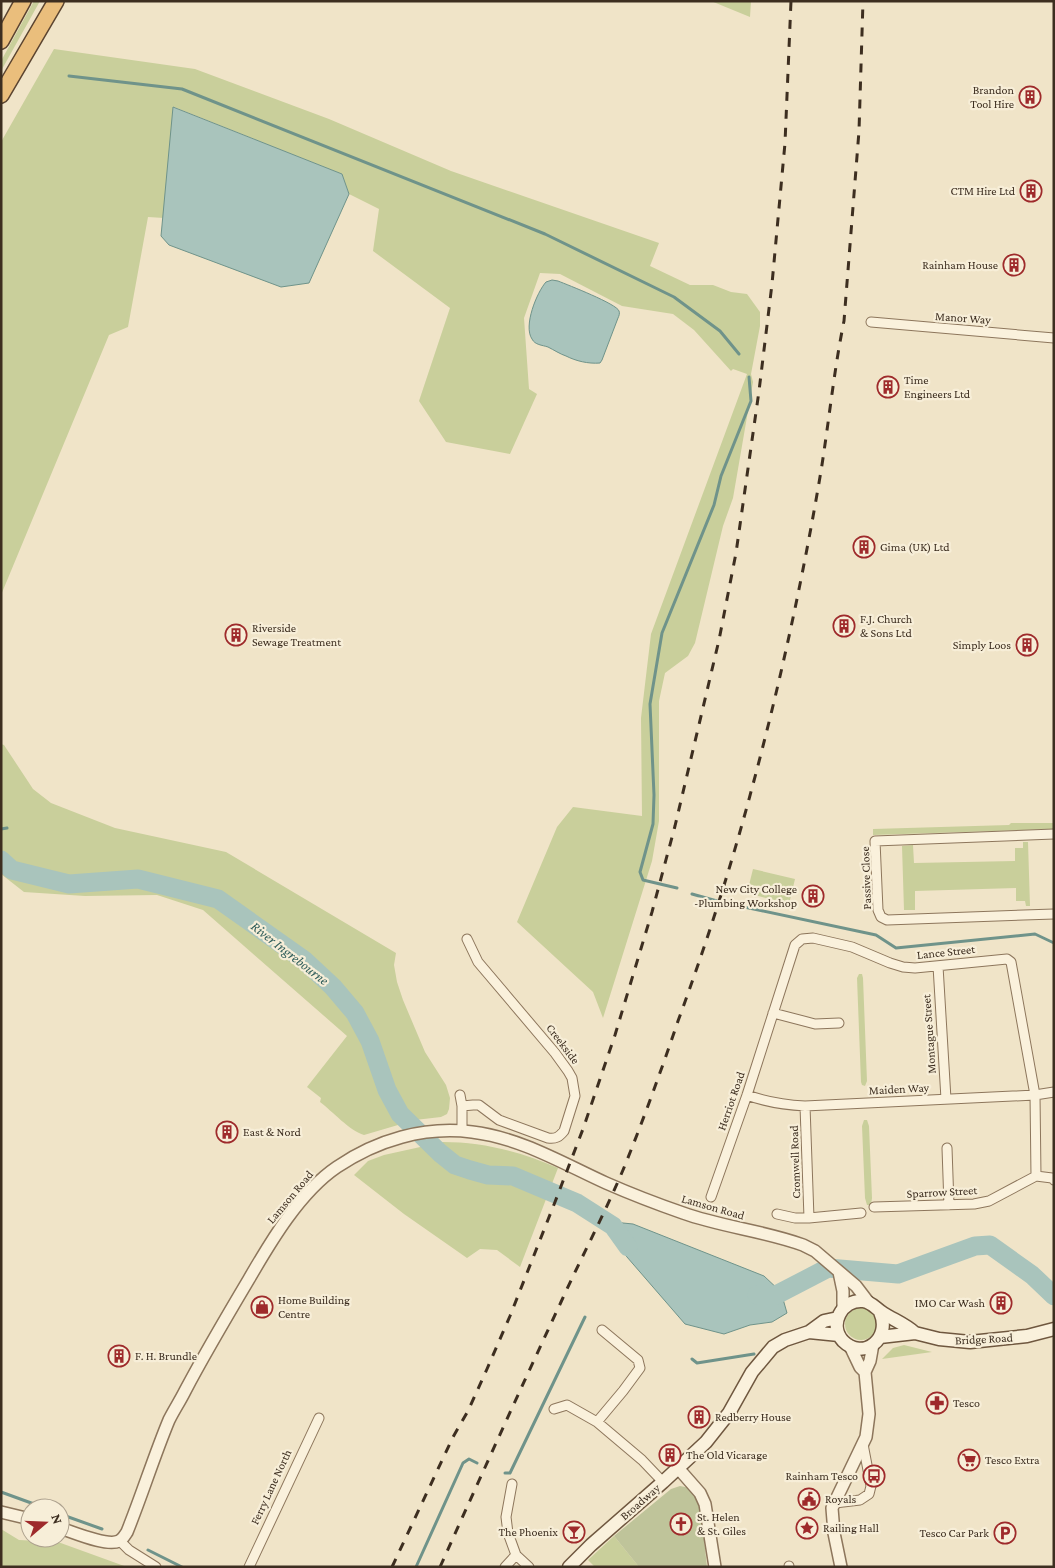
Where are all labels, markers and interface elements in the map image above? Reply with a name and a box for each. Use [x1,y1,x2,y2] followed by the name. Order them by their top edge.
[970,83,1015,111] place label: Brandon Tool Hire
[1018,85,1042,109] building icon: Brandon Tool Hire
[1019,179,1043,203] building icon: CTM Hire Ltd
[951,184,1016,198] place label: CTM Hire Ltd
[1002,253,1026,277] building icon: Rainham House
[922,258,998,272] place label: Rainham House
[935,309,992,327] street label: Manor Way
[904,373,971,401] place label: Time Engineers Ltd
[876,375,900,399] building icon: Time Engineers Ltd
[852,535,876,559] building icon: Gima (UK) Ltd
[880,540,950,554] place label: Gima (UK) Ltd
[860,612,913,640] place label: F.J. Church & Sons Ltd
[832,614,856,638] building icon: F.J. Church & Sons Ltd
[252,621,342,649] place label: Riverside Sewage Treatment
[224,623,248,647] building icon: Riverside Sewage Treatment
[1015,633,1039,657] building icon: Simply Loos
[953,638,1011,652] place label: Simply Loos
[858,846,874,910] street label: Passive Close
[694,882,797,910] place label: New City College -Plumbing Workshop
[801,884,825,908] building icon: New City College -Plumbing Workshop
[248,918,333,989] water label: River Ingrebourne
[916,942,977,962] street label: Lance Street
[919,993,939,1074] street label: Montague Street
[543,1021,583,1067] street label: Creekside
[714,1069,748,1132] street label: Herriot Road
[868,1080,930,1098] street label: Maiden Way
[215,1120,239,1144] building icon: East & Nord
[787,1124,803,1199] street label: Cromwell Road
[243,1125,301,1139] place label: East & Nord
[264,1167,317,1226] street label: Lamson Road
[906,1183,979,1201] street label: Sparrow Street
[680,1191,747,1223] street label: Lamson Road
[989,1291,1013,1315] building icon: IMO Car Wash
[278,1293,350,1321] place label: Home Building Centre
[250,1295,274,1319] shop icon: Home Building Centre
[915,1296,986,1310] place label: IMO Car Wash
[955,1330,1014,1348] street label: Bridge Road
[107,1344,131,1368] building icon: F. H. Brundle
[135,1349,197,1363] place label: F. H. Brundle
[925,1391,949,1415] pharmacy icon: Tesco
[953,1396,980,1410] place label: Tesco
[687,1405,711,1429] building icon: Redberry House
[715,1410,791,1424] place label: Redberry House
[658,1443,682,1467] building icon: The Old Vicarage
[247,1447,295,1527] street label: Ferry Lane North
[686,1448,767,1462] place label: The Old Vicarage
[957,1448,981,1472] supermarket icon: Tesco Extra
[985,1453,1040,1467] place label: Tesco Extra
[862,1464,886,1488] bus stop icon: Rainham Tesco
[785,1469,858,1483] place label: Rainham Tesco
[617,1481,663,1523] street label: Broadway
[797,1487,821,1511] public building icon: Royals
[825,1492,857,1506] place label: Royals
[20,1498,70,1548] north arrow
[697,1510,746,1538] place label: St. Helen & St. Giles
[48,1512,67,1526] text: N
[669,1512,693,1536] church icon: St. Helen & St. Giles
[795,1516,819,1540] place icon: Railing Hall
[562,1520,586,1544] bar icon: The Phoenix
[823,1521,879,1535] place label: Railing Hall
[993,1521,1017,1545] parking icon: Tesco Car Park
[499,1525,558,1539] place label: The Phoenix
[919,1526,989,1540] place label: Tesco Car Park

